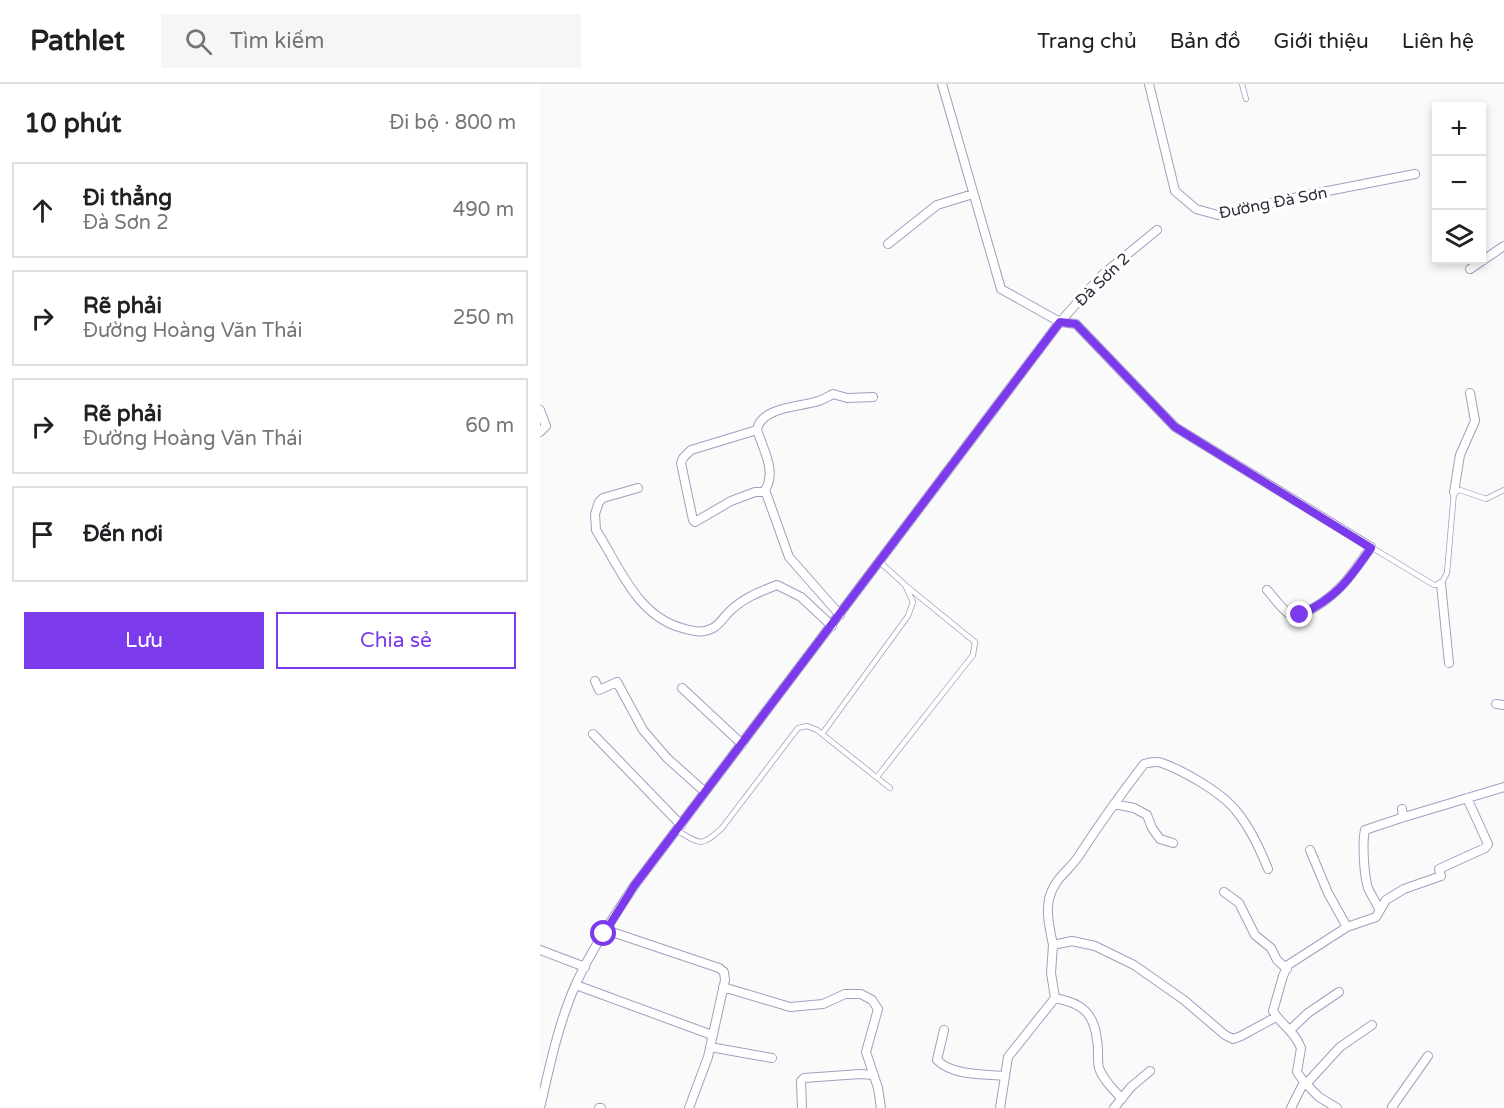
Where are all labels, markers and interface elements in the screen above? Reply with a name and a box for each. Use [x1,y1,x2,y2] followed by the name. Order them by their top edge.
[161,14,581,68] search box
[30,24,125,58] text: Pathlet
[182,25,215,58] icon: search
[230,28,324,54] text: Tìm kiếm
[1037,29,1137,54] text: Trang chủ
[1170,29,1241,54] text: Bản đồ
[1274,29,1369,54] text: Giới thiệu
[1402,29,1474,54] text: Liên hệ
[1432,102,1486,264] map controls
[1432,102,1486,156] button: +
[24,108,121,139] text: 10 phút
[389,111,516,135] text: Đi bộ · 800 m
[1432,156,1486,210] button: −
[1217,183,1329,223] street label: Đường Đà Sơn
[83,185,172,211] text: Đi thẳng
[26,194,59,227] icon: ahead
[453,198,514,222] text: 490 m
[1432,210,1486,264] button: layers
[83,211,169,235] text: Đà Sơn 2
[1071,249,1134,311] street label: Đà Sơn 2
[83,293,162,319] text: Rẽ phải
[26,302,59,335] icon: right
[453,306,514,330] text: 250 m
[83,319,303,343] text: Đường Hoàng Văn Thái
[83,401,162,427] text: Rẽ phải
[26,410,59,443] icon: right
[465,414,514,438] text: 60 m
[83,427,303,451] text: Đường Hoàng Văn Thái
[26,518,59,551] icon: arrive
[83,521,163,547] text: Đến nơi
[1286,601,1312,627] route end
[24,612,264,669] button: Lưu
[276,612,516,669] button: Chia sẻ
[590,920,616,946] route start

